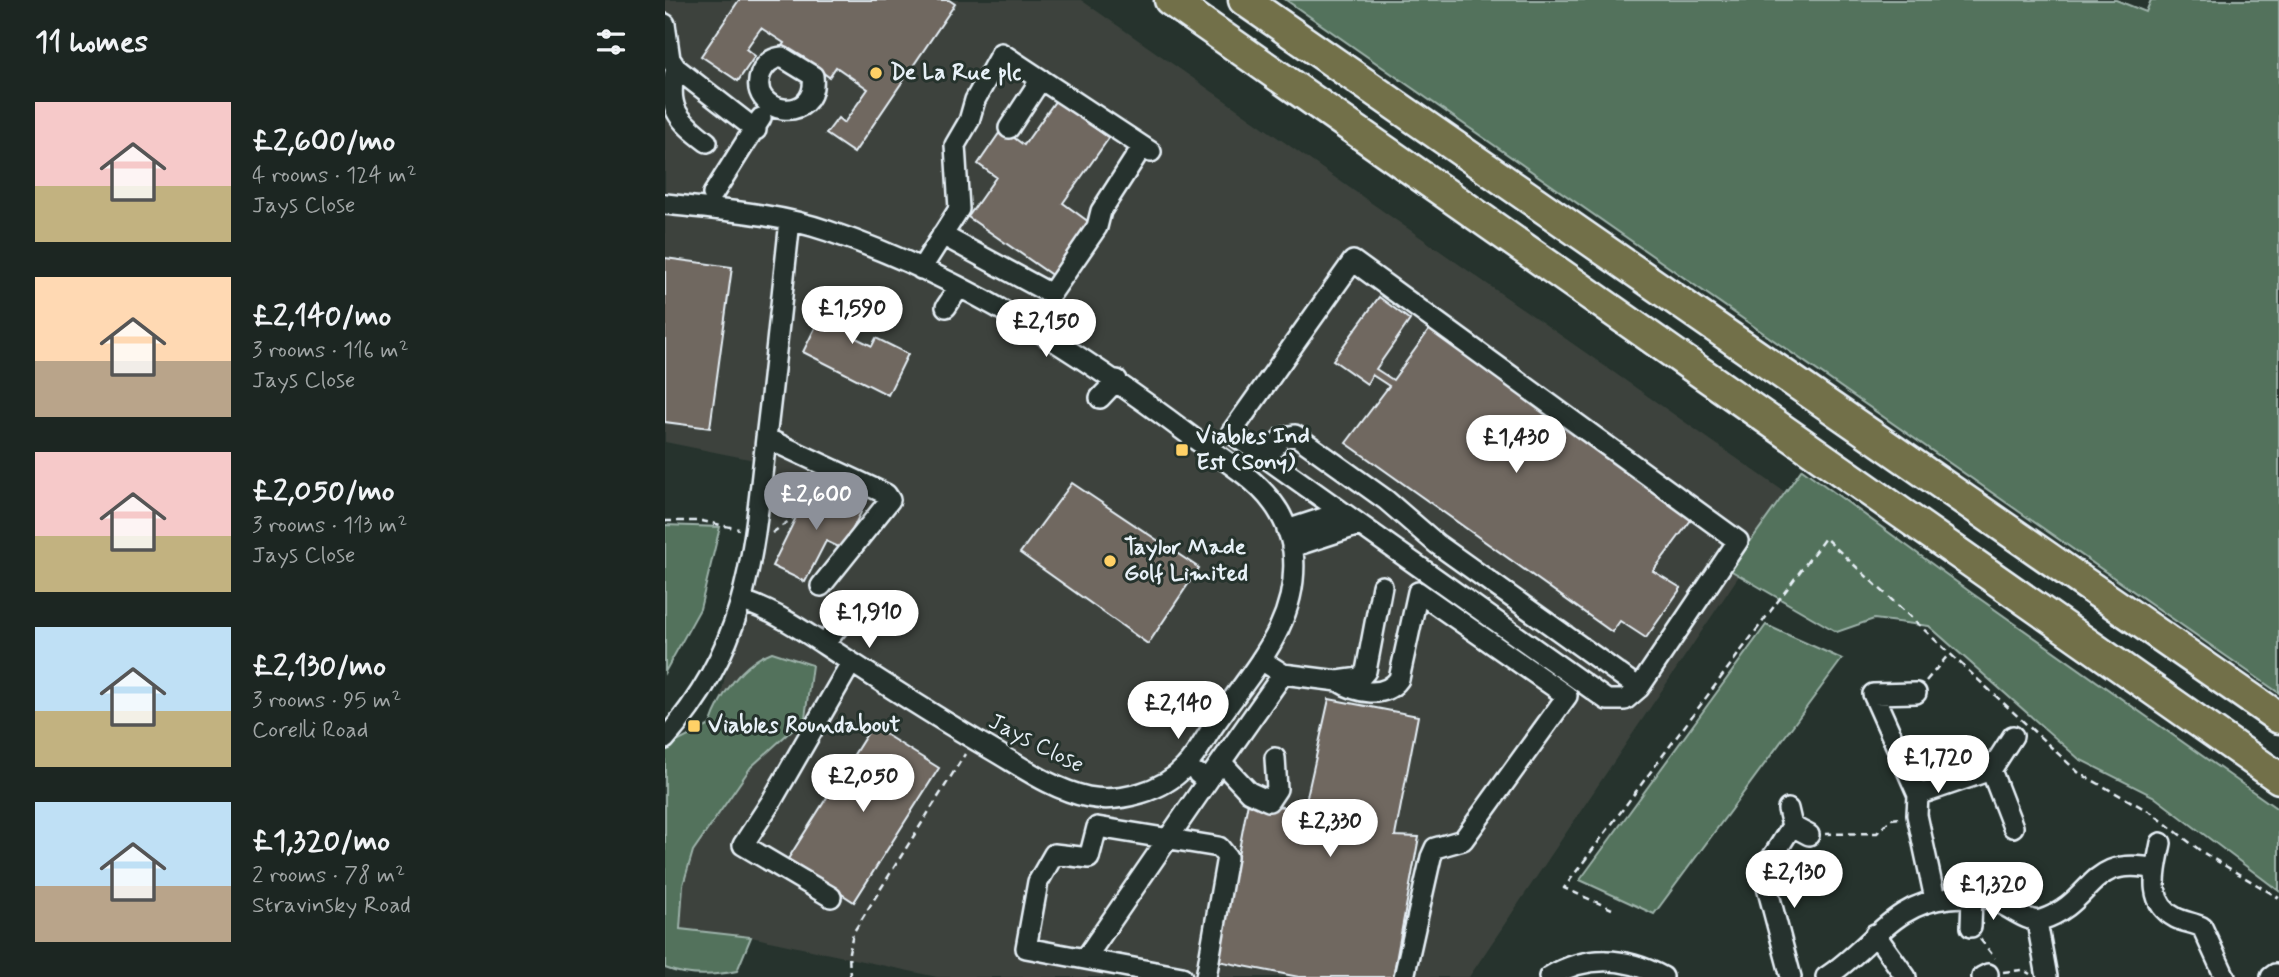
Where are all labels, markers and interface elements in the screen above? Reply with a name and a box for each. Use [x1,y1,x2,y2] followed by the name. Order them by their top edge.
[35,23,148,62] text: 11 homes
[592,23,630,61] icon: filters
[890,58,1021,88] place label: De La Rue plc
[868,65,884,81] marker: De La Rue plc
[252,122,395,161] text: £2,600/mo
[91,130,175,214] icon: home
[252,161,417,191] text: 4 rooms · 124 m²
[252,191,355,221] text: Jays Close
[795,286,909,346] pin: £1,590
[818,294,886,324] text: £1,590
[252,297,391,336] text: £2,140/mo
[989,300,1103,359] pin: £2,150
[91,305,175,389] icon: home
[1012,307,1080,337] text: £2,150
[252,336,409,366] text: 3 rooms · 116 m²
[252,366,355,396] text: Jays Close
[1459,416,1573,475] pin: £1,430
[1196,422,1310,478] place label: Viables Ind Est (Sony)
[1482,423,1550,453] text: £1,430
[1174,442,1190,458] marker: Viables Ind Est (Sony)
[252,472,395,511] text: £2,050/mo
[759,472,873,532] pin: £2,600
[91,480,175,564] icon: home
[780,480,852,510] text: £2,600
[252,511,407,541] text: 3 rooms · 113 m²
[1124,533,1248,589] place label: Taylor Made Golf Limited
[252,541,355,571] text: Jays Close
[1102,553,1118,569] marker: Taylor Made Golf Limited
[812,590,926,650] pin: £1,910
[836,598,902,628] text: £1,910
[252,647,386,686] text: £2,130/mo
[91,655,175,739] icon: home
[1121,682,1235,741] pin: £2,140
[252,686,401,716] text: 3 rooms · 95 m²
[1144,689,1212,719] text: £2,140
[983,707,1089,781] street label: Jays Close
[708,711,901,741] place label: Viables Roundabout
[252,716,368,746] text: Corelli Road
[686,718,702,734] marker: Viables Roundabout
[1881,736,1995,795] pin: £1,720
[1903,743,1973,773] text: £1,720
[806,754,920,814] pin: £2,050
[827,762,899,792] text: £2,050
[1273,800,1387,859] pin: £2,330
[1298,807,1362,837] text: £2,330
[252,822,390,861] text: £1,320/mo
[91,830,175,914] icon: home
[1737,850,1851,910] pin: £2,130
[1762,858,1826,888] text: £2,130
[252,861,405,891] text: 2 rooms · 78 m²
[1936,862,2050,922] pin: £1,320
[1959,870,2027,900] text: £1,320
[252,891,411,921] text: Stravinsky Road

